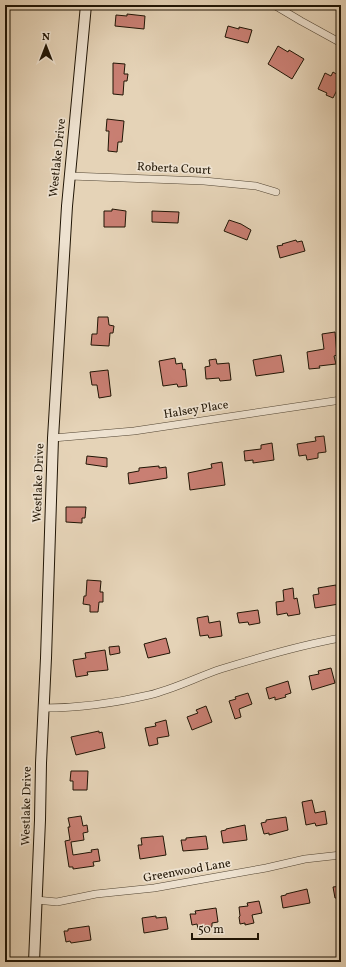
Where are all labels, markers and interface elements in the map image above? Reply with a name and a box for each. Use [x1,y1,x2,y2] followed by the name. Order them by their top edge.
[26,26,66,66] north arrow
[42,30,50,45] text: N
[46,117,70,198] street label: Westlake Drive
[136,159,212,179] street label: Roberta Court
[162,397,230,423] street label: Halsey Place
[30,443,48,523] street label: Westlake Drive
[18,766,36,846] street label: Westlake Drive
[142,855,232,887] street label: Greenwood Lane
[192,915,258,941] scale bar
[198,922,224,938] text: 50 m

